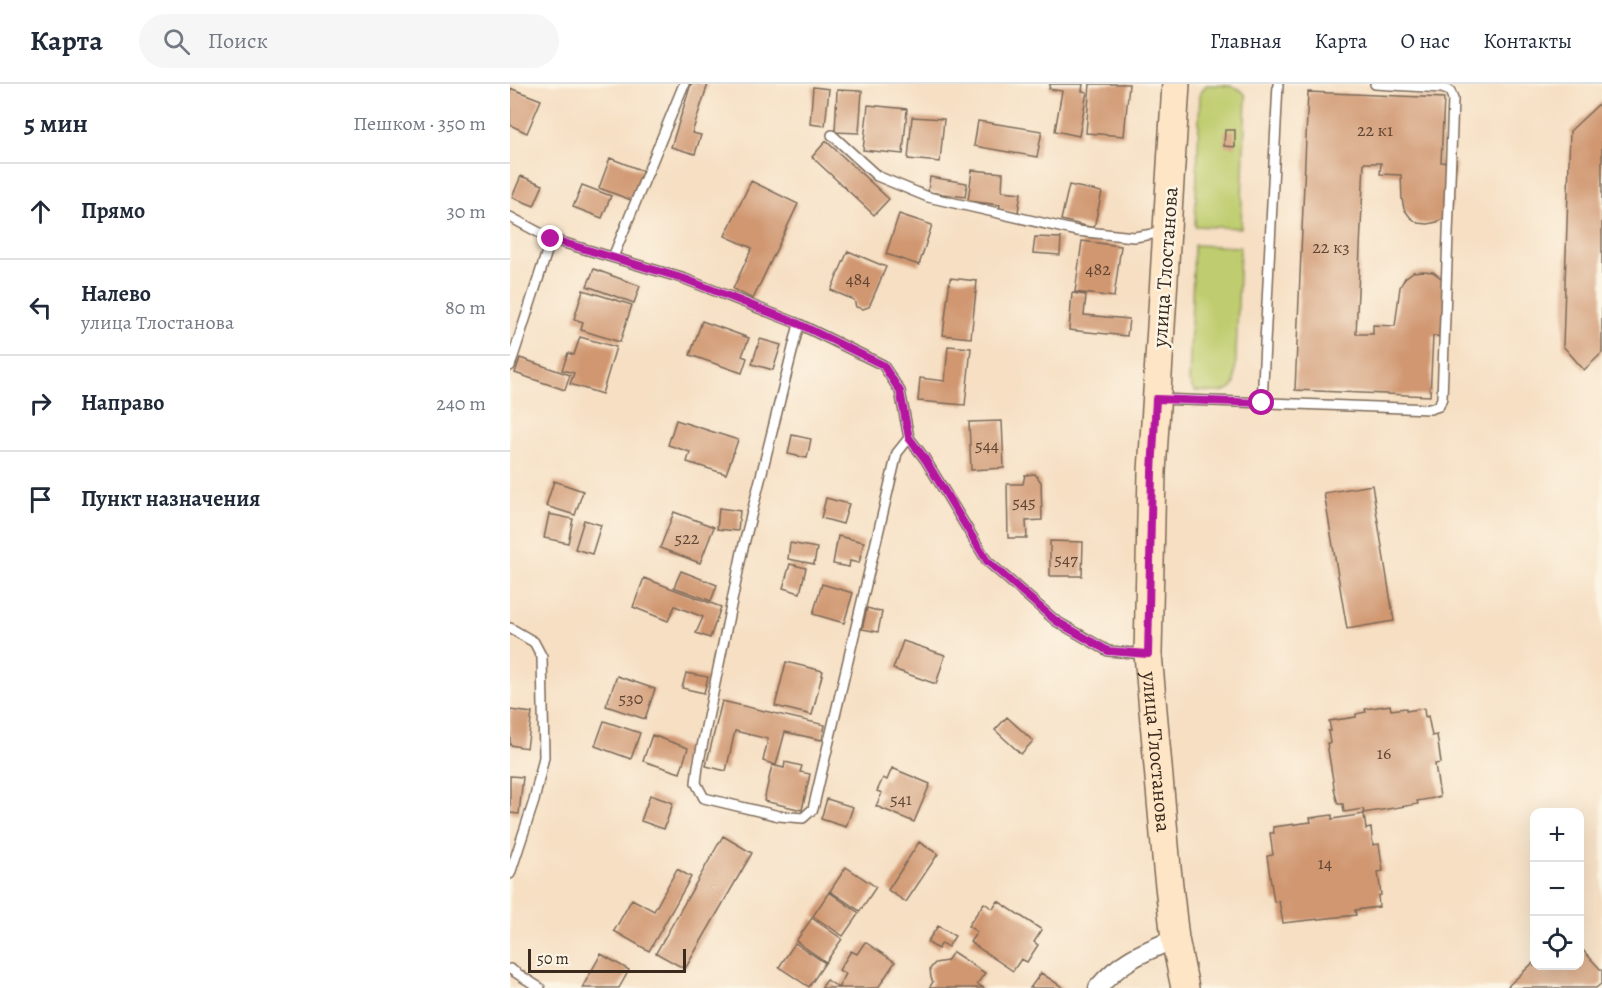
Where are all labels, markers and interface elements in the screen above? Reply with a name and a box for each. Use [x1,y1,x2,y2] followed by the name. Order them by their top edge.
[139,14,559,68] search box
[30,22,103,60] text: Карта
[160,25,193,58] icon: search
[208,26,268,56] text: Поиск
[1210,27,1282,55] text: Главная
[1315,27,1367,55] text: Карта
[1400,27,1450,55] text: О нас
[1483,27,1572,55] text: Контакты
[24,106,88,141] text: 5 мин
[353,110,486,137] text: Пешком · 350 m
[1357,118,1393,142] house number: 22 к1
[1145,185,1185,349] street label: улица Тлостанова
[24,195,57,228] icon: ahead
[81,196,145,226] text: Прямо
[446,198,486,225] text: 30 m
[537,225,563,251] route end
[1312,235,1350,259] house number: 22 к3
[1085,257,1111,281] house number: 482
[845,267,871,291] house number: 484
[81,279,151,309] text: Налево
[24,291,57,324] icon: left
[445,294,486,321] text: 80 m
[81,309,234,336] text: улица Тлостанова
[24,387,57,420] icon: right
[81,388,164,418] text: Направо
[1248,389,1274,415] route start
[436,390,486,417] text: 240 m
[975,433,999,457] house number: 544
[24,483,57,516] icon: arrive
[81,484,260,514] text: Пункт назначения
[1012,490,1036,514] house number: 545
[675,526,700,550] house number: 522
[1054,547,1078,571] house number: 547
[1136,669,1178,834] street label: улица Тлостанова
[619,686,643,710] house number: 530
[1377,741,1391,765] house number: 16
[890,787,912,811] house number: 541
[1530,808,1584,970] map controls
[1530,808,1584,862] button: +
[1318,851,1332,875] house number: 14
[1530,862,1584,916] button: −
[1530,916,1584,970] button: locate
[528,946,686,974] scale bar
[537,948,569,970] text: 50 m

